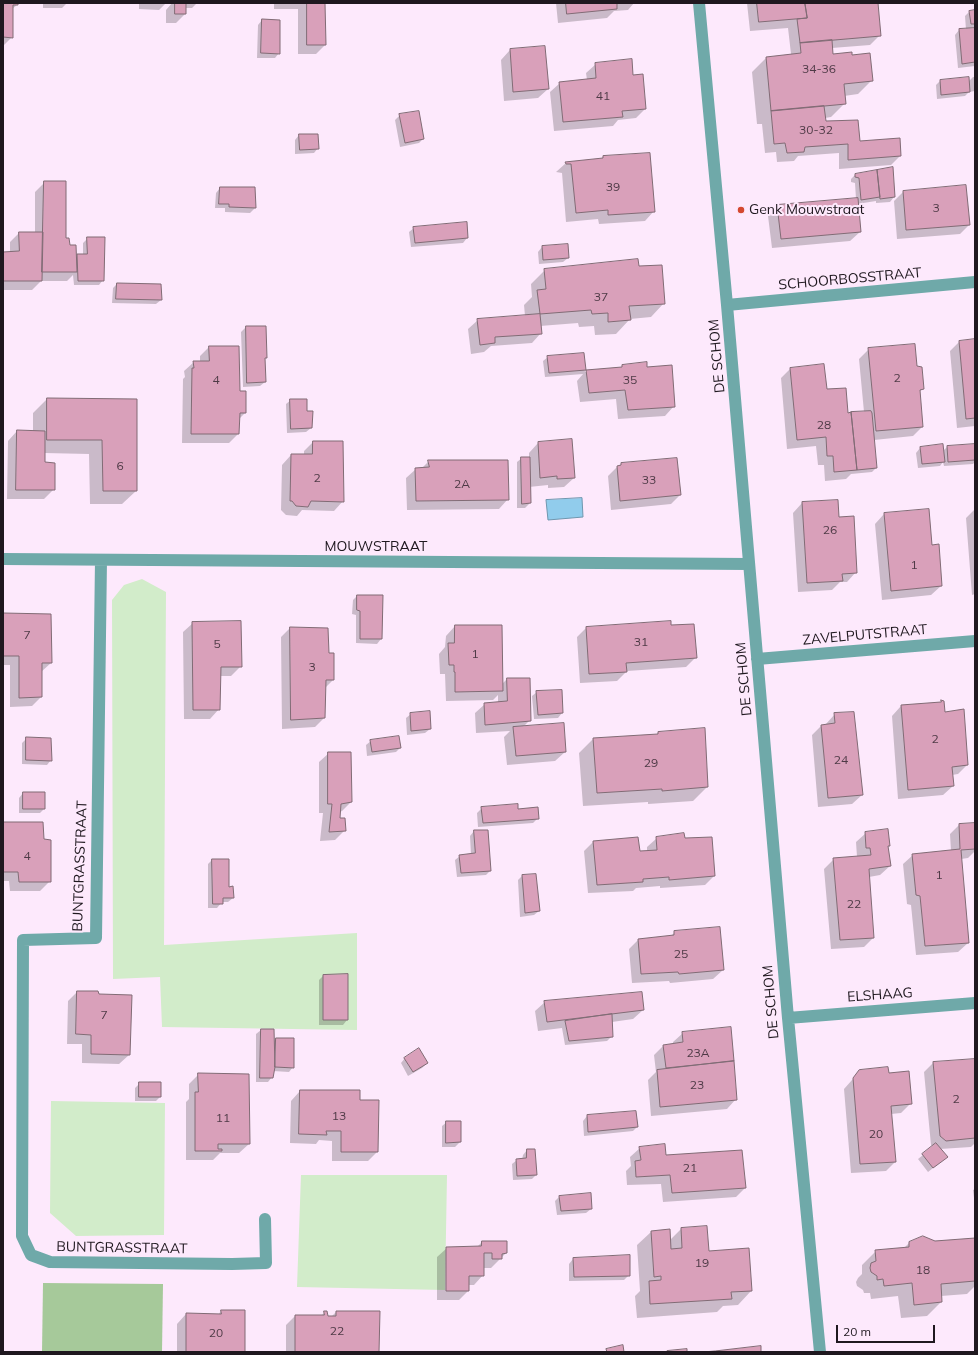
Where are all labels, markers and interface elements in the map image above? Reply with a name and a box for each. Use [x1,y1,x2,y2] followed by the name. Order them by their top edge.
[802,62,836,76] house number: 34-36
[596,89,610,103] house number: 41
[799,123,833,137] house number: 30-32
[606,180,620,194] house number: 39
[932,201,940,215] house number: 3
[749,202,865,218] place label: Genk Mouwstraat
[736,205,746,215] marker: Genk Mouwstraat
[778,264,922,294] street label: SCHOORBOSSTRAAT
[594,290,608,304] house number: 37
[705,318,729,394] street label: DE SCHOM
[893,371,901,385] house number: 2
[212,373,220,387] house number: 4
[623,373,637,387] house number: 35
[817,418,831,432] house number: 28
[116,459,124,473] house number: 6
[313,471,321,485] house number: 2
[642,473,656,487] house number: 33
[454,477,470,491] house number: 2A
[823,523,837,537] house number: 26
[325,539,427,555] street label: MOUWSTRAAT
[910,558,918,572] house number: 1
[802,621,928,649] street label: ZAVELPUTSTRAAT
[23,628,31,642] house number: 7
[634,635,648,649] house number: 31
[213,637,221,651] house number: 5
[732,641,756,717] street label: DE SCHOM
[471,647,479,661] house number: 1
[308,660,316,674] house number: 3
[931,732,939,746] house number: 2
[834,753,848,767] house number: 24
[644,756,658,770] house number: 29
[69,800,91,932] street label: BUNTGRASSTRAAT
[23,849,31,863] house number: 4
[935,868,943,882] house number: 1
[847,897,861,911] house number: 22
[674,947,688,961] house number: 25
[759,964,783,1040] street label: DE SCHOM
[847,984,913,1006] street label: ELSHAAG
[100,1008,108,1022] house number: 7
[686,1046,710,1060] house number: 23A
[690,1078,704,1092] house number: 23
[952,1092,960,1106] house number: 2
[332,1109,346,1123] house number: 13
[216,1111,230,1125] house number: 11
[869,1127,883,1141] house number: 20
[683,1161,697,1175] house number: 21
[56,1238,188,1258] street label: BUNTGRASSTRAAT
[695,1256,709,1270] house number: 19
[916,1263,930,1277] house number: 18
[838,1317,937,1343] scale bar
[330,1324,344,1338] house number: 22
[843,1324,871,1339] text: 20 m
[209,1326,223,1340] house number: 20

